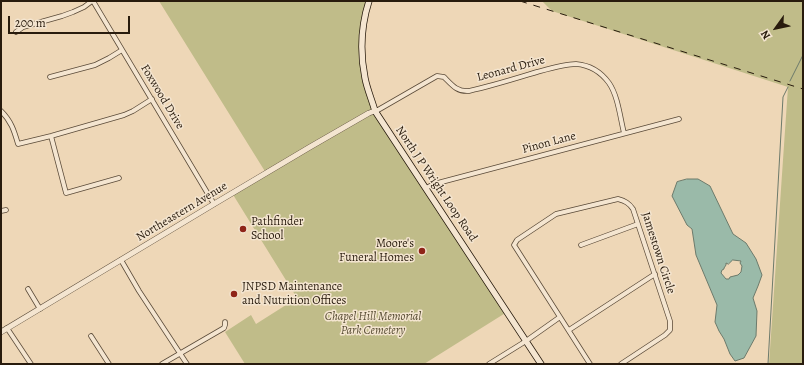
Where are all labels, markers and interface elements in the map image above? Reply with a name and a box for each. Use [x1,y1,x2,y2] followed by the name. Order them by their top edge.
[10,8,132,34] scale bar
[756,8,796,48] north arrow
[15,15,46,31] text: 200 m
[757,27,774,42] text: N
[475,53,547,85] street label: Leonard Drive
[137,62,187,132] street label: Foxwood Drive
[392,124,480,244] street label: North J P Wright Loop Road
[521,129,577,157] street label: Pinon Lane
[134,179,230,245] street label: Northeastern Avenue
[638,210,678,296] street label: Jamestown Circle
[251,215,303,243] place label: Pathfinder School
[238,224,248,234] marker: Pathfinder School
[339,237,414,265] place label: Moore's Funeral Homes
[417,246,427,256] marker: Moore's Funeral Homes
[242,280,346,308] place label: JNPSD Maintenance and Nutrition Offices
[229,289,239,299] marker: JNPSD Maintenance and Nutrition Offices
[325,310,421,338] park label: Chapel Hill Memorial Park Cemetery

